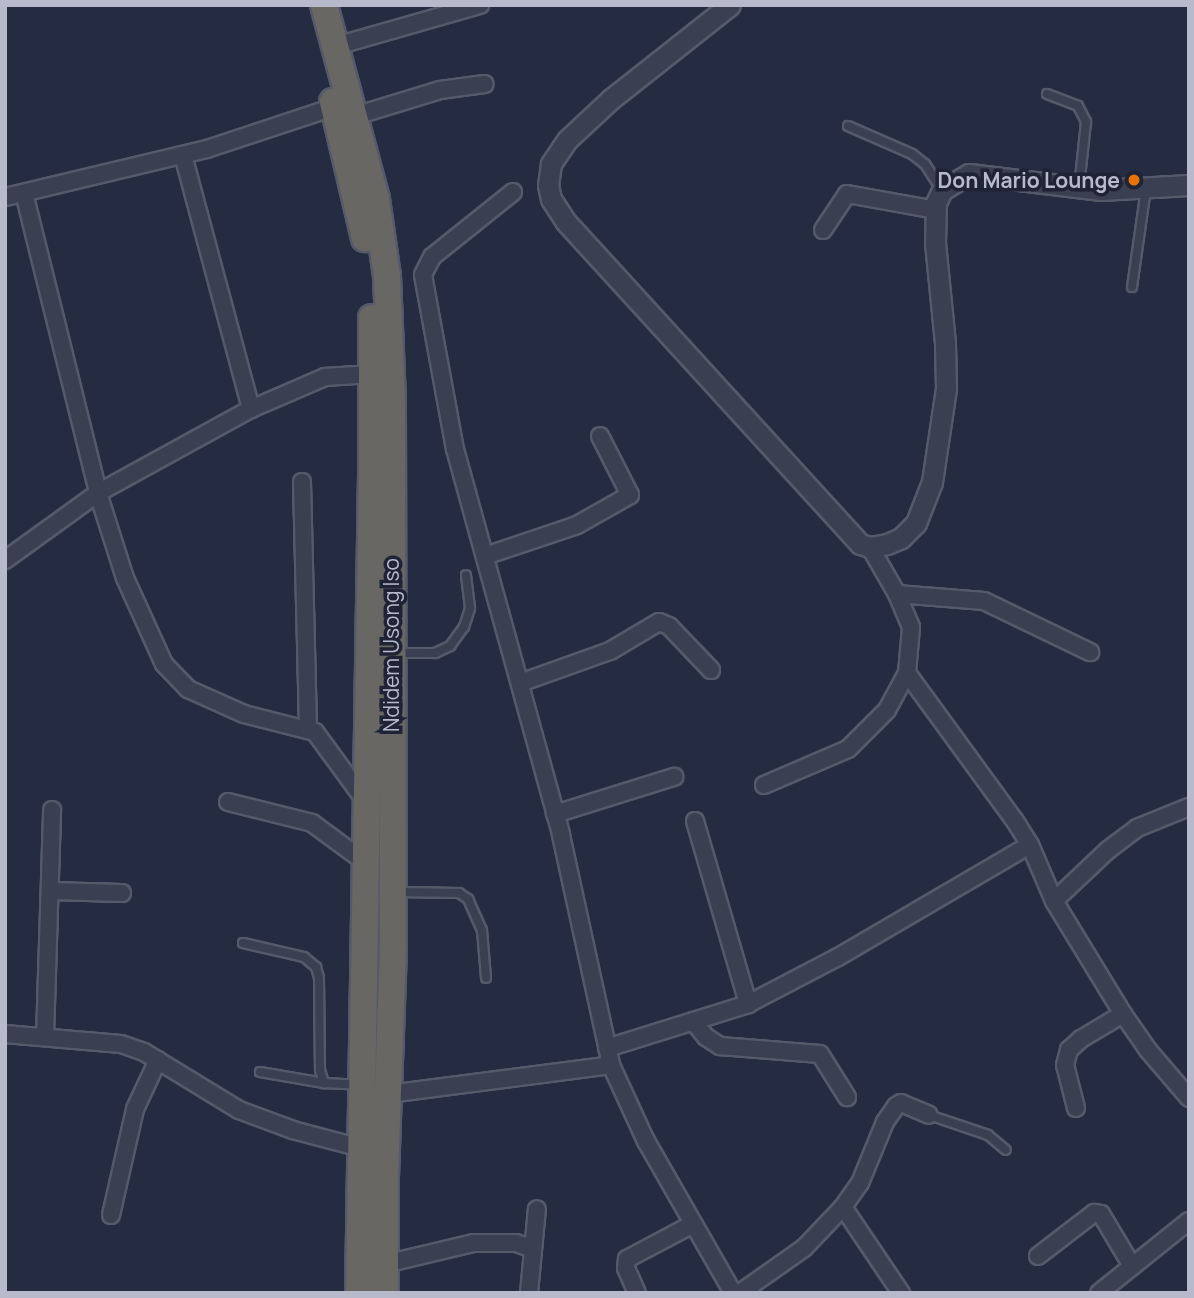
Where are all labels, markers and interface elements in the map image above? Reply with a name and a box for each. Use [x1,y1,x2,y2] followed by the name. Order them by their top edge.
[937,167,1120,193] place label: Don Mario Lounge
[1126,172,1142,188] marker: Don Mario Lounge
[378,558,404,732] street label: Ndidem Usong Iso

